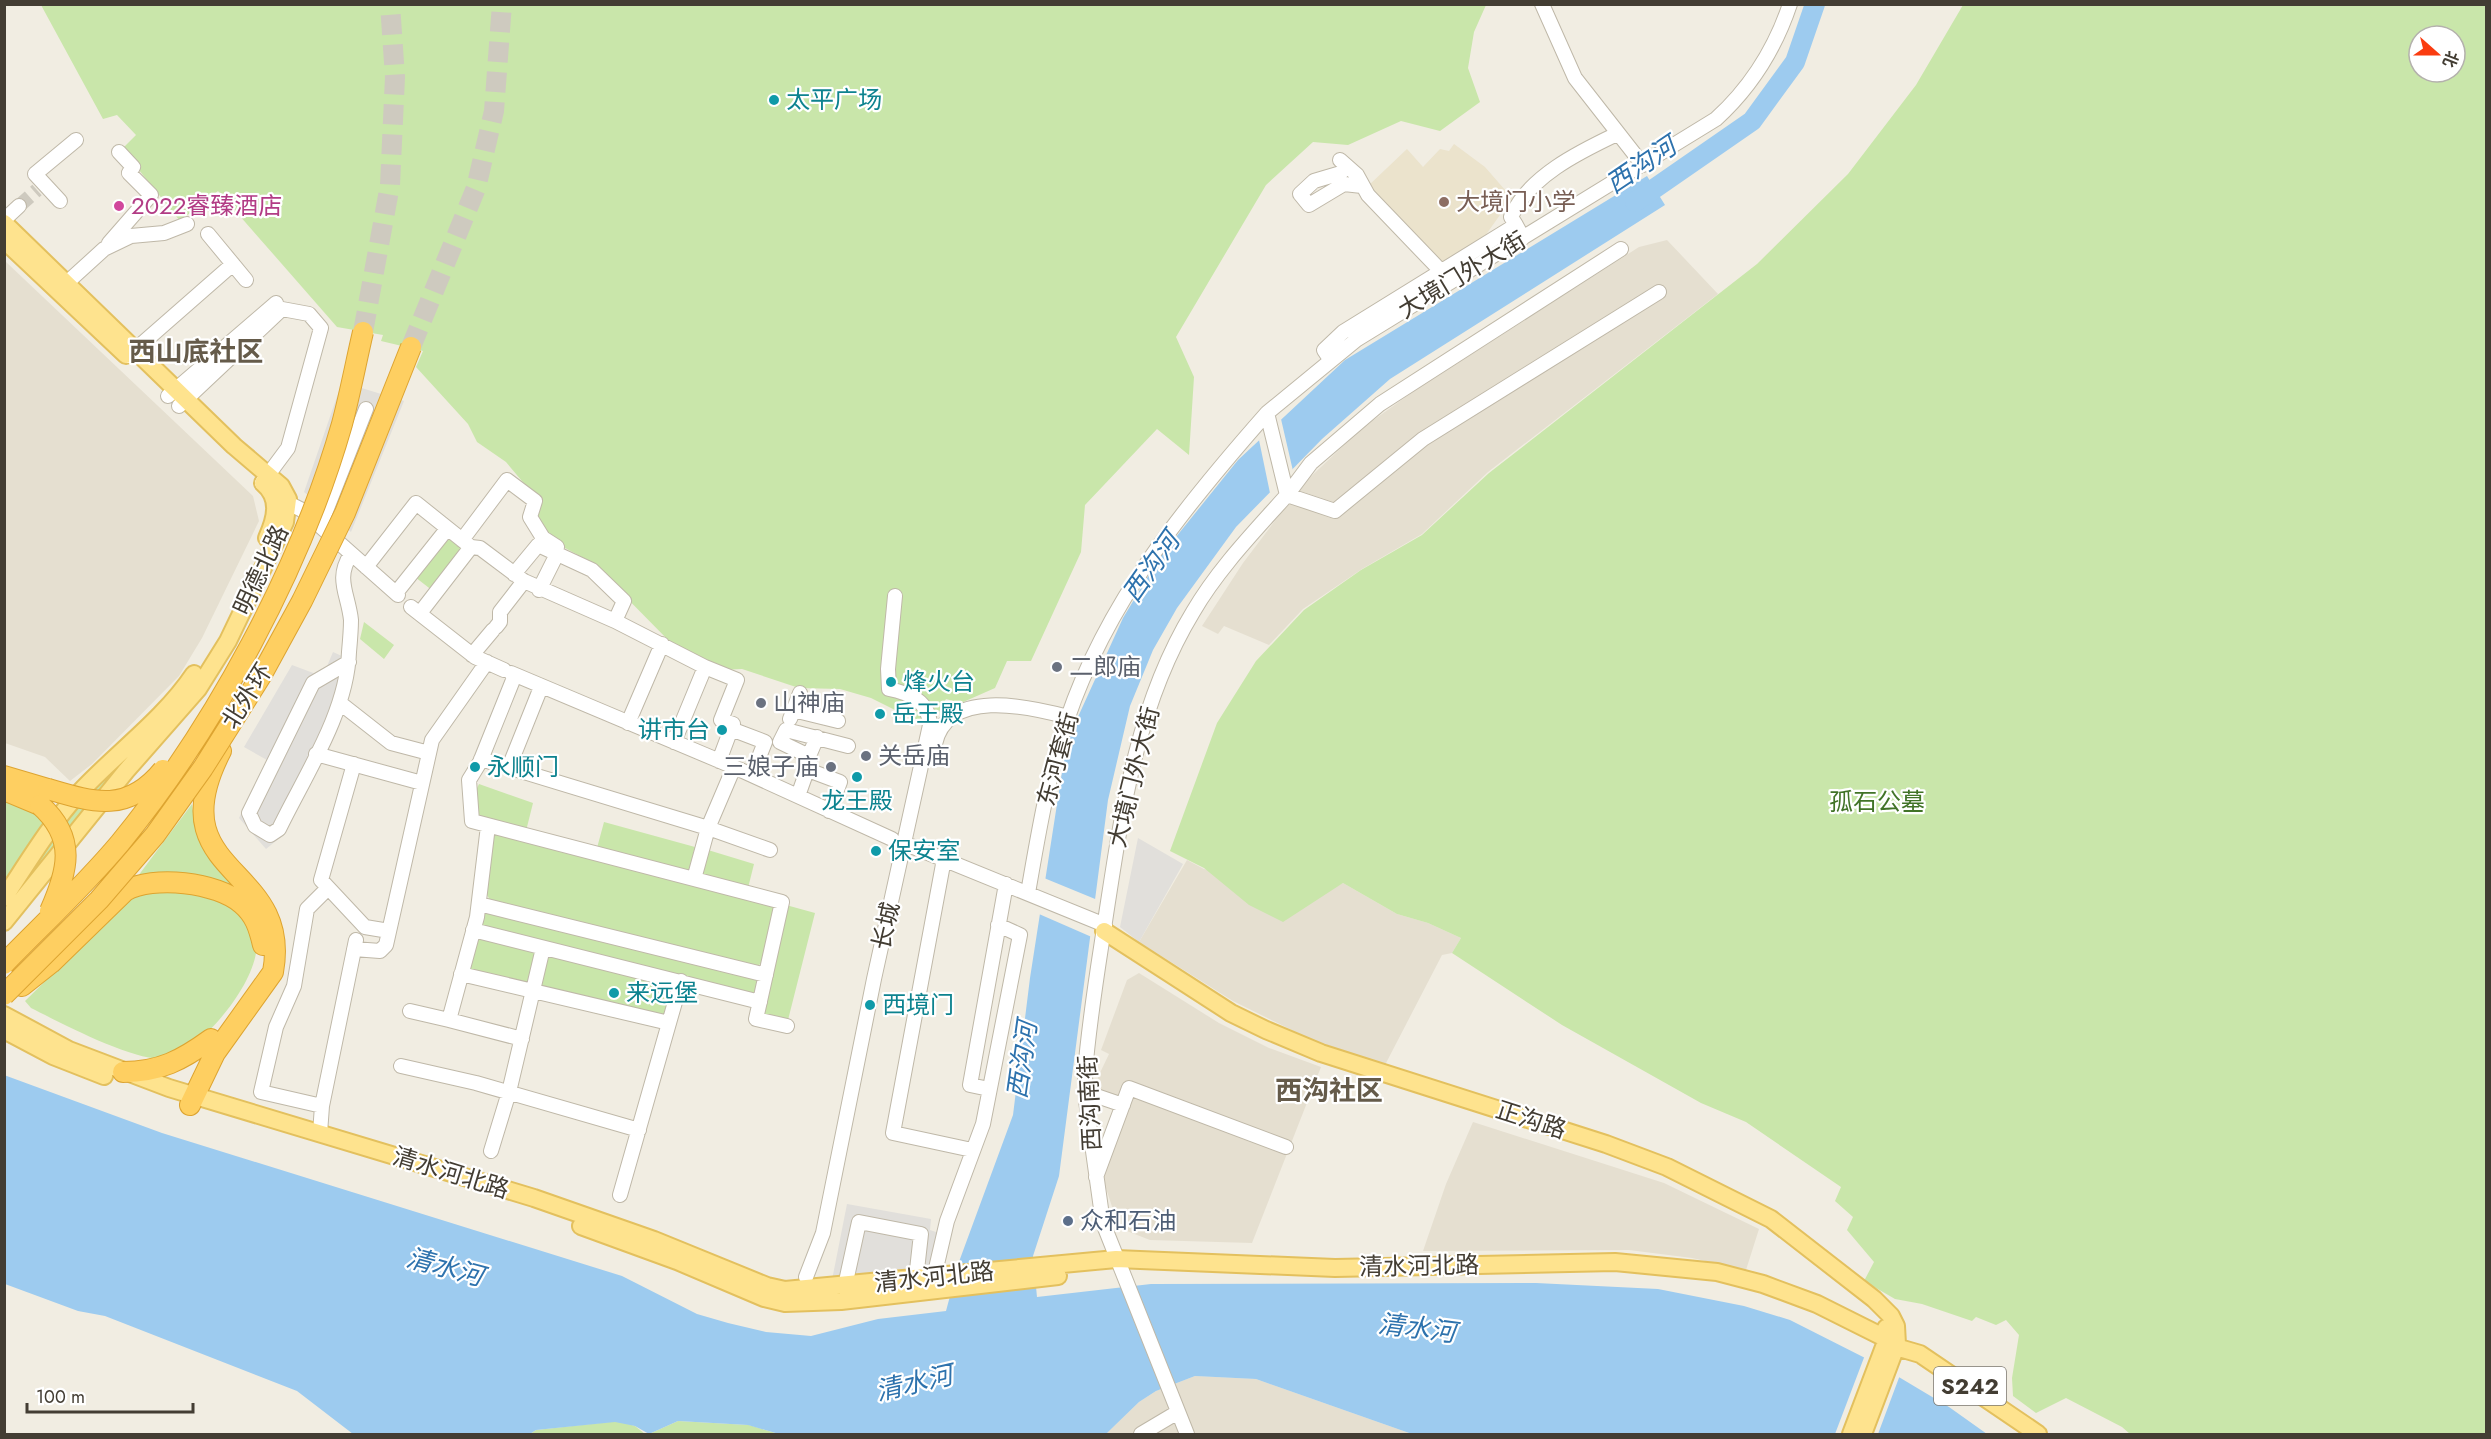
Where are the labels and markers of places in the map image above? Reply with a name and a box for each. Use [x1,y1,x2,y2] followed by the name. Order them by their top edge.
[786,82,882,117] place label: 太平广场
[767,93,781,107] marker: 太平广场
[1456,184,1576,219] place label: 大境门小学
[131,188,282,223] place label: 2022睿臻酒店
[1437,195,1451,209] marker: 大境门小学
[112,199,126,213] marker: 2022睿臻酒店
[1069,649,1141,684] place label: 二郎庙
[1050,660,1064,674] marker: 二郎庙
[903,664,975,699] place label: 烽火台
[884,675,898,689] marker: 烽火台
[773,685,845,720] place label: 山神庙
[754,696,768,710] marker: 山神庙
[892,696,964,731] place label: 岳王殿
[873,707,887,721] marker: 岳王殿
[638,712,710,747] place label: 讲市台
[715,723,729,737] marker: 讲市台
[878,738,950,773] place label: 关岳庙
[487,749,559,784] place label: 永顺门
[723,749,819,784] place label: 三娘子庙
[859,749,873,763] marker: 关岳庙
[468,760,482,774] marker: 永顺门
[824,760,838,774] marker: 三娘子庙
[850,770,864,784] marker: 龙王殿
[821,783,893,818] place label: 龙王殿
[888,833,960,868] place label: 保安室
[869,844,883,858] marker: 保安室
[626,975,698,1010] place label: 来远堡
[607,986,621,1000] marker: 来远堡
[882,987,954,1022] place label: 西境门
[863,998,877,1012] marker: 西境门
[1080,1203,1176,1238] place label: 众和石油
[1061,1214,1075,1228] marker: 众和石油

